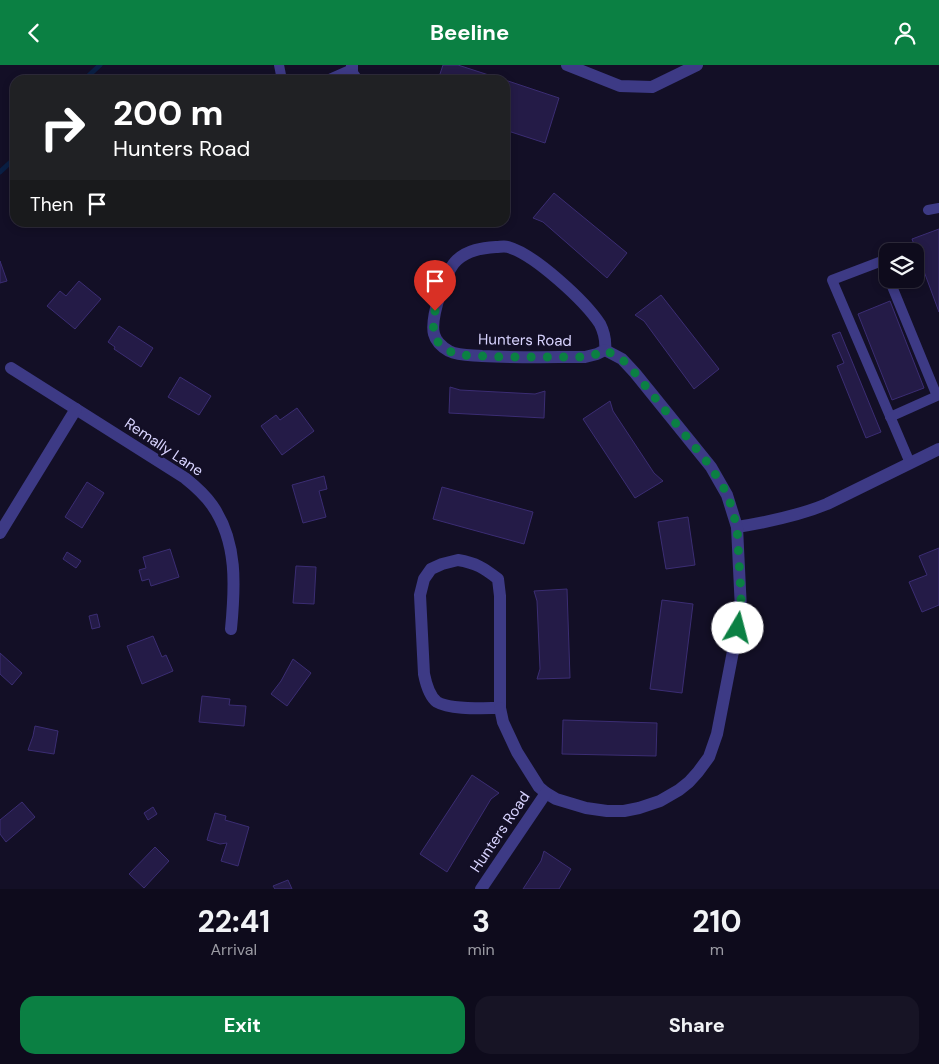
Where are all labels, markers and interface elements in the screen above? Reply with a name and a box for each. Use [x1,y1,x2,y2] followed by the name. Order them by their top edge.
[430,18,509,47] text: Beeline
[20,19,48,47] icon: back
[891,19,919,47] icon: person
[113,90,224,136] text: 200 m
[30,95,95,160] icon: right
[113,134,250,163] text: Hunters Road
[83,190,111,218] icon: arrive
[30,192,73,217] text: Then
[879,243,924,288] map controls
[879,243,924,288] button: layers
[414,260,456,311] pin
[421,267,449,295] icon: arrive
[478,329,572,351] street label: Hunters Road
[121,413,207,481] street label: Remally Lane
[711,601,763,653] position arrow
[466,788,534,876] street label: Hunters Road
[197,902,270,941] text: 22:41
[472,902,490,941] text: 3
[692,902,742,941] text: 210
[210,939,257,960] text: Arrival
[468,939,495,960] text: min
[710,939,724,960] text: m
[20,996,465,1054] button: Exit
[475,996,919,1054] button: Share

